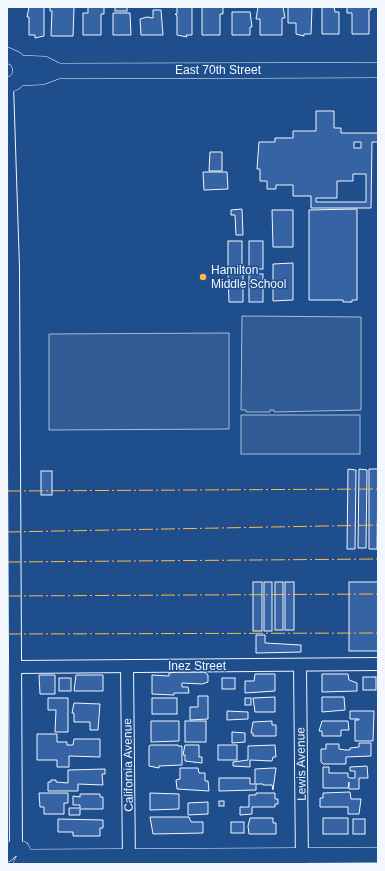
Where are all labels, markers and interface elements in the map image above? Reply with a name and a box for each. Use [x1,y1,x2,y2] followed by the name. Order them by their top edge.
[175,63,262,77] street label: East 70th Street
[211,263,286,291] place label: Hamilton Middle School
[198,272,208,282] marker: Hamilton Middle School
[168,659,227,673] street label: Inez Street
[120,718,136,812] street label: California Avenue
[293,727,309,801] street label: Lewis Avenue

